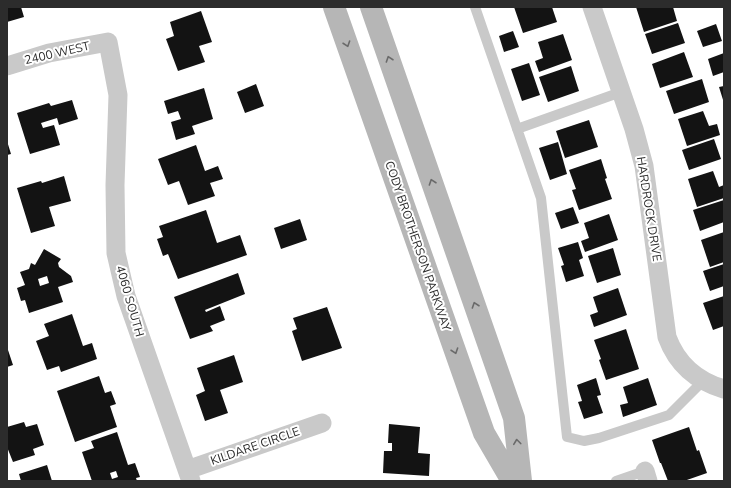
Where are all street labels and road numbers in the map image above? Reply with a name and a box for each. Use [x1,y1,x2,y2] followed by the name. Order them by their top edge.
[23,38,92,68] street label: 2400 WEST
[633,155,665,263] street label: HARDROCK DRIVE
[381,159,455,334] street label: CODY BROTHERSON PARKWAY
[112,263,148,339] street label: 4060 SOUTH
[208,423,302,469] street label: KILDARE CIRCLE

